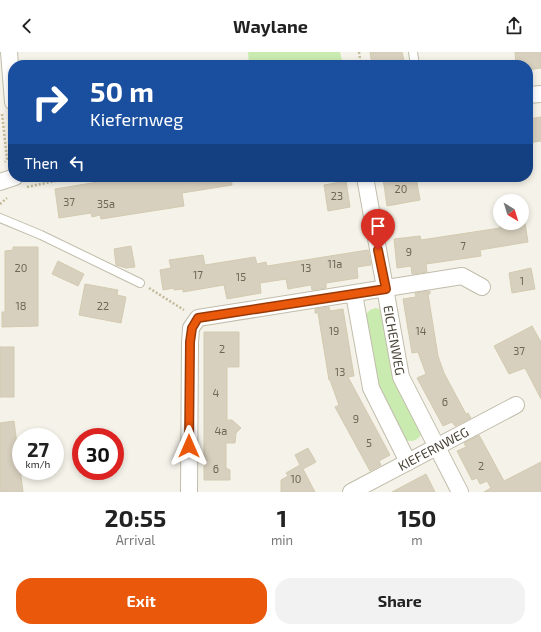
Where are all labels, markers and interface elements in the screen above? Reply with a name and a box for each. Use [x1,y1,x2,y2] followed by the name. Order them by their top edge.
[16,15,38,37] icon: back
[233,15,308,37] text: Waylane
[503,15,525,37] icon: share
[90,74,154,108] text: 50 m
[24,76,76,128] icon: right
[90,108,183,130] text: Kiefernweg
[66,152,88,174] icon: left
[24,154,58,172] text: Then
[395,182,407,195] house number: 20
[331,189,343,202] house number: 23
[493,194,529,230] north arrow
[493,194,529,230] map controls
[63,195,75,208] house number: 37
[97,197,115,210] house number: 35a
[361,209,395,250] pin
[367,215,389,237] icon: arrive
[460,239,466,252] house number: 7
[406,245,412,258] house number: 9
[328,257,342,270] house number: 11a
[15,261,27,274] house number: 20
[301,261,311,274] house number: 13
[193,268,203,281] house number: 17
[236,270,246,283] house number: 15
[520,274,524,287] house number: 1
[15,299,27,312] house number: 18
[97,299,109,312] house number: 22
[380,304,409,377] street label: EICHENWEG
[329,324,339,337] house number: 19
[415,324,427,337] house number: 14
[219,342,225,355] house number: 2
[513,344,525,357] house number: 37
[335,365,345,378] house number: 13
[213,386,220,399] house number: 4
[442,395,448,408] house number: 6
[353,412,359,425] house number: 9
[395,423,471,474] street label: KIEFERNWEG
[215,424,227,437] house number: 4a
[168,425,210,467] position arrow
[72,428,124,480] speed limit sign: 30
[366,436,372,449] house number: 5
[27,437,49,461] text: 27
[26,458,50,470] text: km/h
[478,459,484,472] house number: 2
[213,462,219,475] house number: 6
[290,472,302,485] house number: 10
[105,503,166,532] text: 20:55
[277,503,287,532] text: 1
[398,503,436,532] text: 150
[116,532,155,548] text: Arrival
[271,532,293,548] text: min
[411,532,423,548] text: m
[16,578,267,624] button: Exit
[275,578,525,624] button: Share

